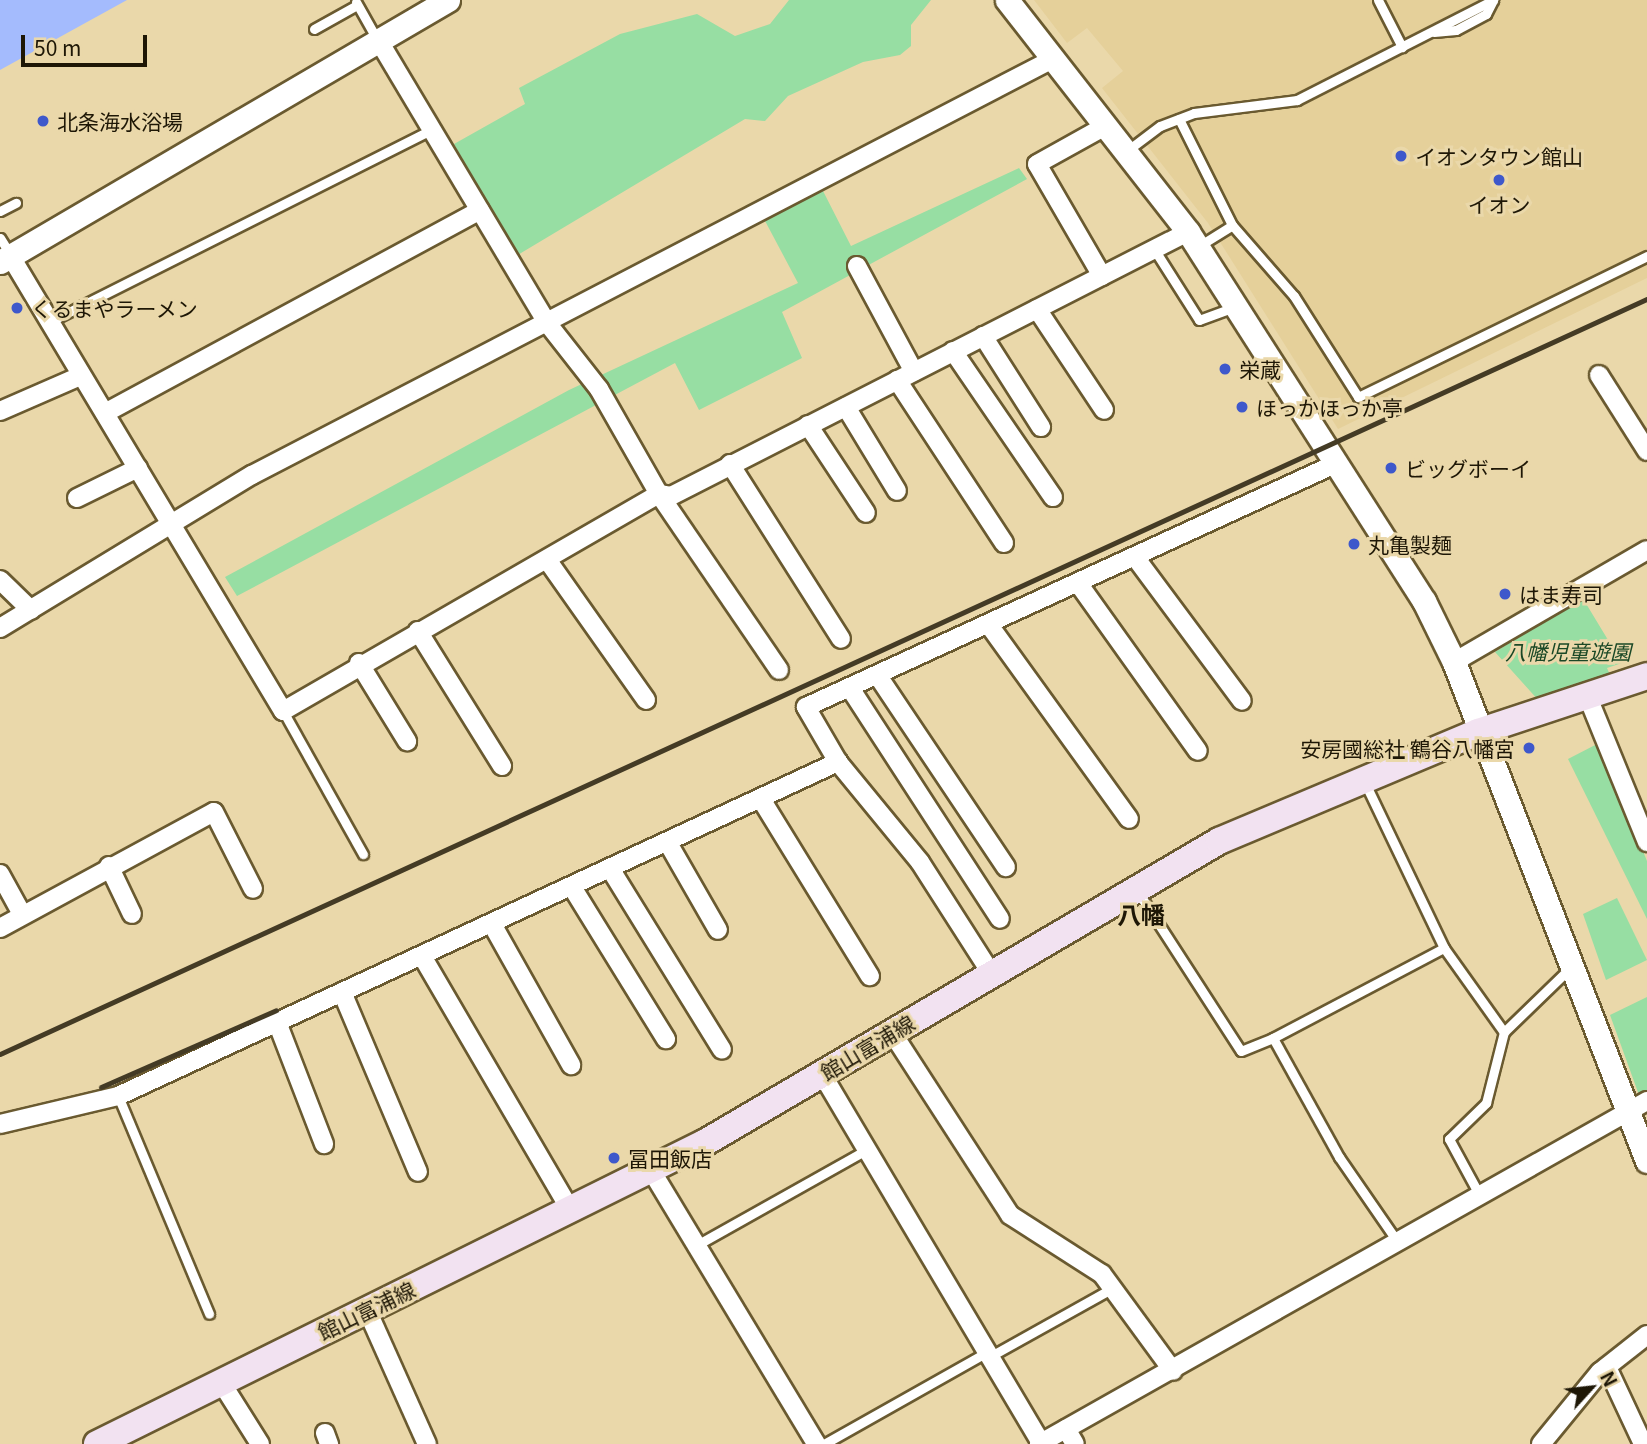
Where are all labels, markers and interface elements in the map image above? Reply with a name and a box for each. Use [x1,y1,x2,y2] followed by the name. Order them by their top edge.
[24,21,150,65] scale bar
[34,32,81,62] text: 50 m
[57,108,183,134] place label: 北条海水浴場
[35,113,51,129] marker: 北条海水浴場
[1415,143,1583,169] place label: イオンタウン館山
[1393,148,1409,164] marker: イオンタウン館山
[1491,172,1507,188] marker: イオン
[1468,191,1530,217] place label: イオン
[31,295,199,321] place label: くるまやラーメン
[9,300,25,316] marker: くるまやラーメン
[1239,356,1281,382] place label: 栄蔵
[1217,361,1233,377] marker: 栄蔵
[1256,394,1403,420] place label: ほっかほっか亭
[1234,399,1250,415] marker: ほっかほっか亭
[1405,455,1531,481] place label: ビッグボーイ
[1383,460,1399,476] marker: ビッグボーイ
[1368,531,1452,557] place label: 丸亀製麺
[1346,536,1362,552] marker: 丸亀製麺
[1519,581,1603,607] place label: はま寿司
[1497,586,1513,602] marker: はま寿司
[1505,638,1631,664] park label: 八幡児童遊園
[1300,735,1515,761] place label: 安房國総社 鶴谷八幡宮
[1521,740,1537,756] marker: 安房國総社 鶴谷八幡宮
[1117,900,1165,928] district label: 八幡
[816,1009,918,1085] street label: 館山富浦線
[628,1145,712,1171] place label: 冨田飯店
[606,1150,622,1166] marker: 冨田飯店
[313,1276,419,1344] street label: 館山富浦線
[1556,1353,1626,1423] north arrow
[1595,1366,1625,1391] text: N

